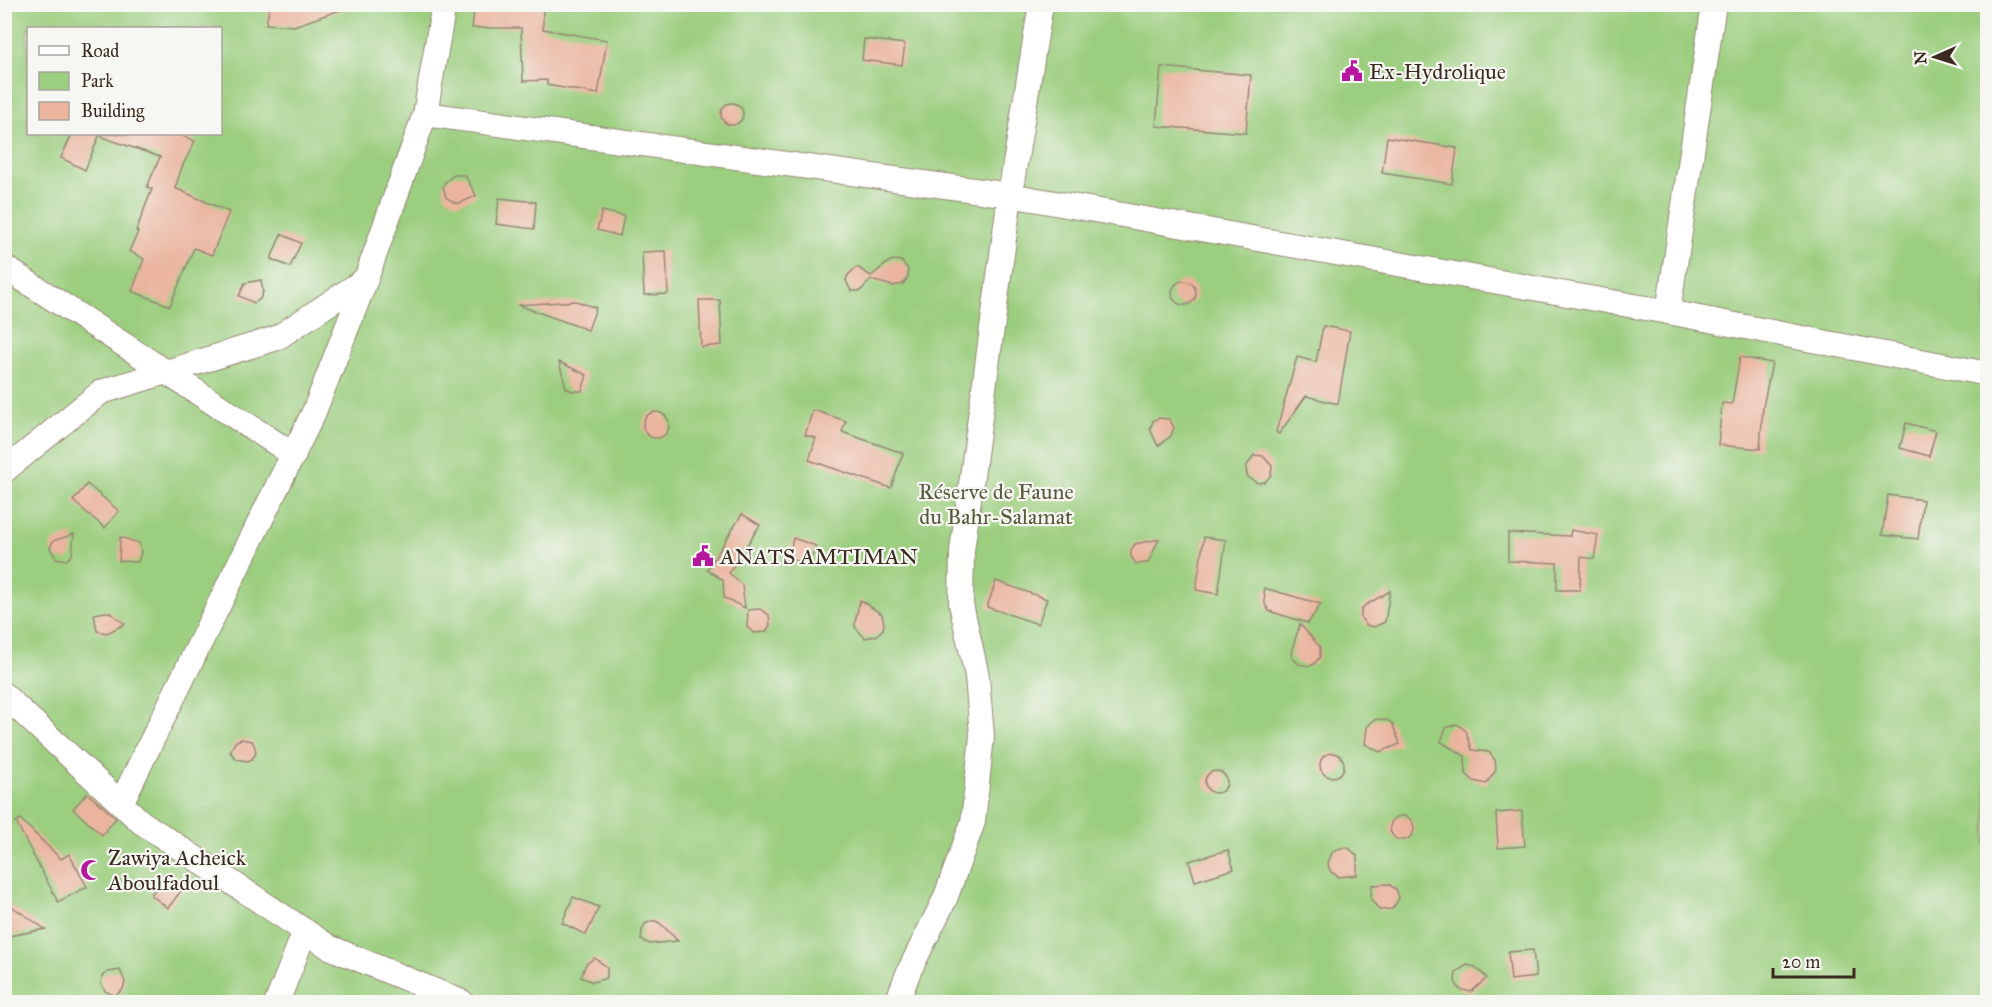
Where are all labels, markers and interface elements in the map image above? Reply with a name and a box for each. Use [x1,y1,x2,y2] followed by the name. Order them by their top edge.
[27,27,222,135] legend
[1905,27,1965,87] north arrow
[81,40,119,62] text: Road
[1911,50,1930,65] text: N
[1369,58,1506,85] place label: Ex-Hydrolique
[1340,59,1364,83] public building icon: Ex-Hydrolique
[81,70,114,92] text: Park
[81,100,145,123] text: Building
[918,478,1074,530] park label: Réserve de Faune du Bahr-Salamat
[719,543,919,570] place label: ANATS AMTIMAN
[691,544,715,568] public building icon: ANATS AMTIMAN
[107,844,247,896] place label: Zawiya Acheick Aboulfadoul
[79,858,103,882] mosque icon: Zawiya Acheick Aboulfadoul
[1773,941,1854,979] scale bar
[1782,951,1820,973] text: 20 m

